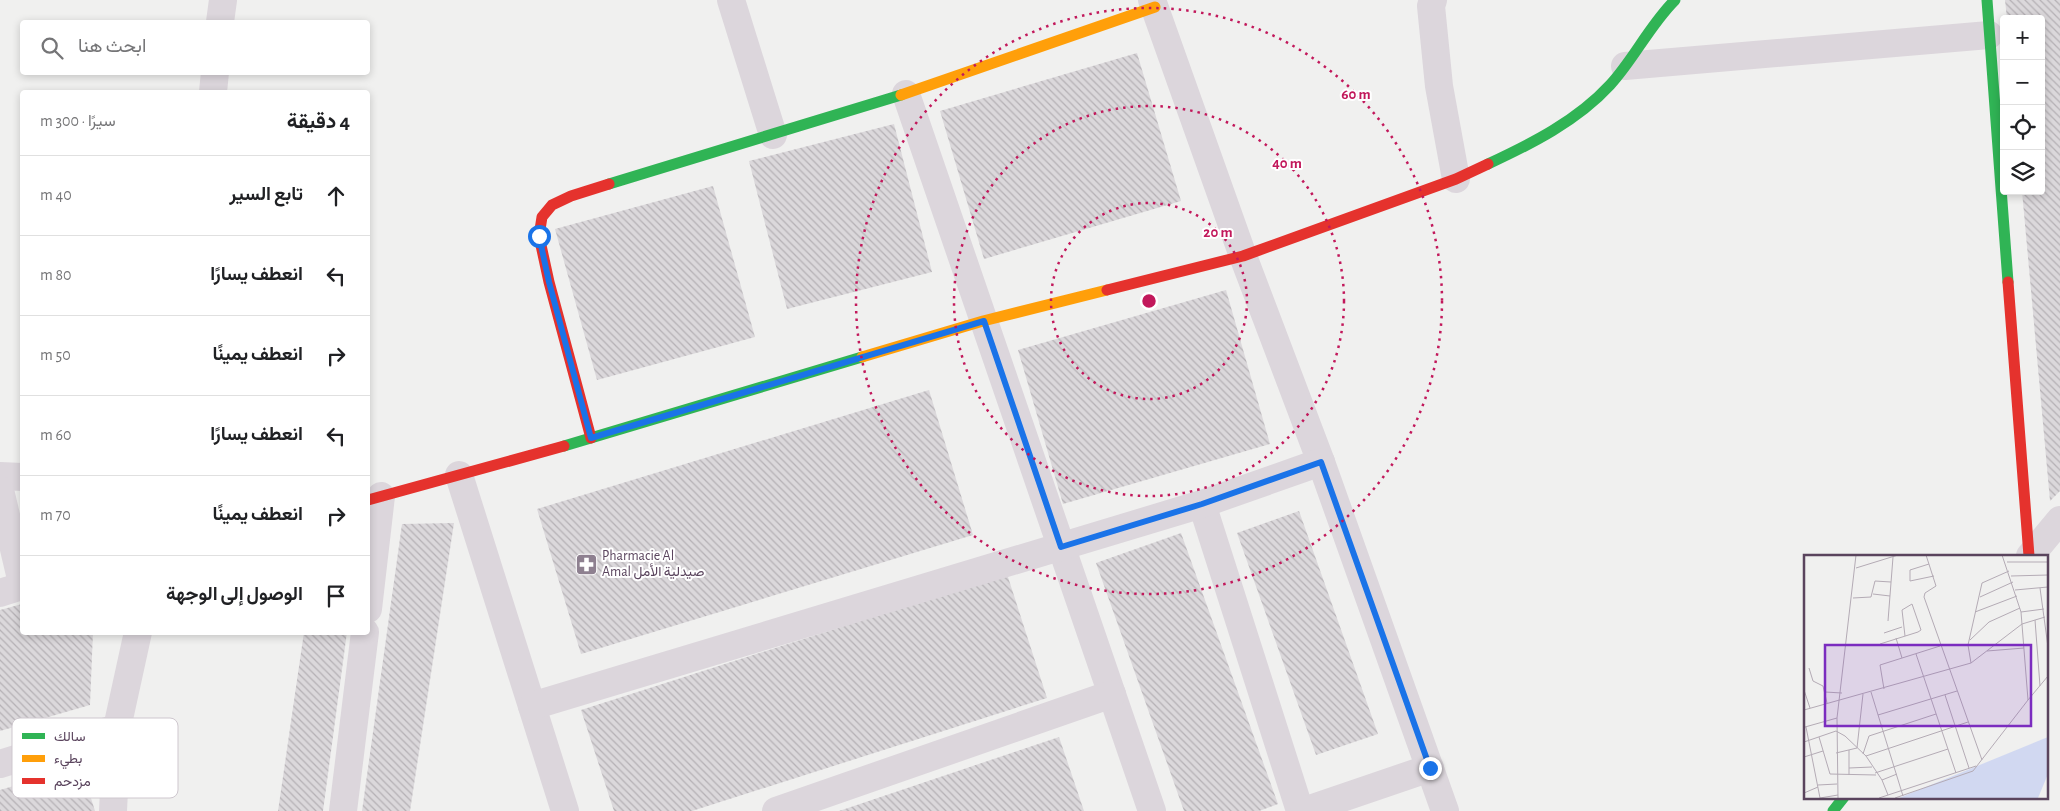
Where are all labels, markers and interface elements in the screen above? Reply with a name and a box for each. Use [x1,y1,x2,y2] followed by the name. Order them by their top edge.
[2000,15,2045,195] map controls
[2000,15,2045,60] button: +
[20,20,370,75] search box
[38,34,66,62] icon: search
[78,37,146,56] text: ابحث هنا
[2000,60,2045,105] button: −
[1341,87,1371,102] text: 60 m
[2000,105,2045,150] button: locate
[287,111,350,132] text: 4 دقيقة
[40,113,116,129] text: سيرًا · 300 m
[2000,150,2045,195] button: layers
[1272,156,1302,171] text: 40 m
[322,182,350,210] icon: ahead
[229,185,303,204] text: تابع السير
[40,187,72,203] text: 40 m
[528,225,551,248] route start
[1203,225,1233,240] text: 20 m
[322,262,350,290] icon: left
[210,265,303,284] text: انعطف يسارًا
[40,267,72,283] text: 80 m
[1140,292,1158,310] centre of rings
[322,342,350,370] icon: right
[213,345,303,364] text: انعطف يمينًا
[40,347,71,363] text: 50 m
[322,422,350,450] icon: left
[210,425,303,444] text: انعطف يسارًا
[40,427,71,443] text: 60 m
[322,502,350,530] icon: right
[213,505,303,524] text: انعطف يمينًا
[40,507,71,523] text: 70 m
[602,549,705,580] place label: Pharmacie Al Amal صيدلية الأمل
[574,552,598,576] pharmacy icon: Pharmacie Al Amal صيدلية الأمل
[1804,555,2048,798] inset map
[322,582,350,610] icon: arrive
[166,585,303,604] text: الوصول إلى الوجهة
[12,718,178,798] legend
[54,730,85,744] text: سالك
[54,752,82,770] text: بطيء
[1419,757,1442,780] route end
[54,775,91,790] text: مزدحم

